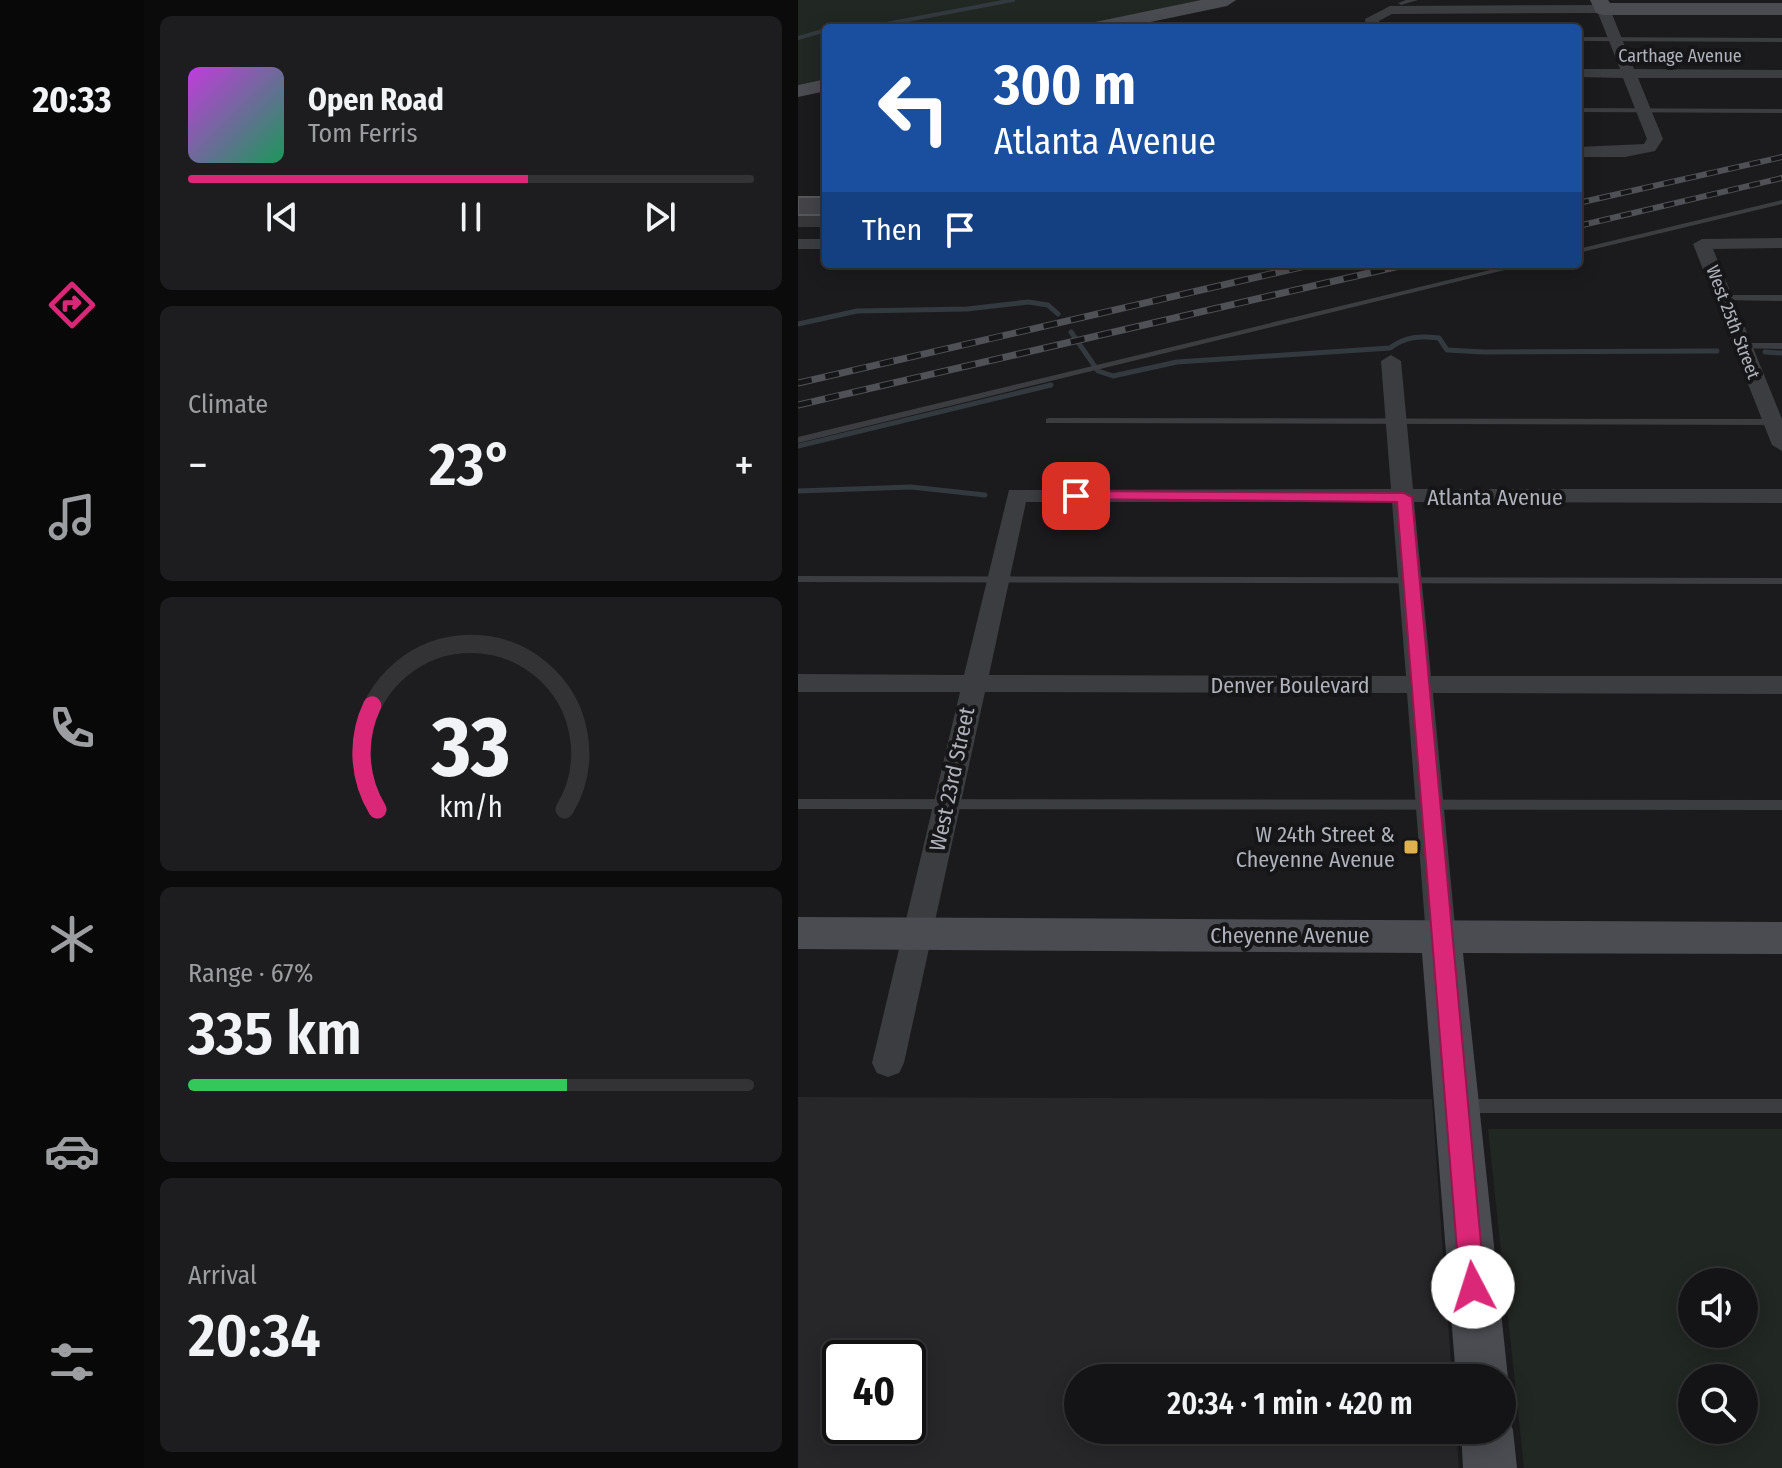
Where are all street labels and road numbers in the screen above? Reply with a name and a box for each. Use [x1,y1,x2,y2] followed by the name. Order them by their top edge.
[1618,45,1742,67] street label: Carthage Avenue
[1701,262,1765,382] street label: West 25th Street
[1427,484,1563,511] street label: Atlanta Avenue
[1210,672,1370,699] street label: Denver Boulevard
[924,704,981,854] street label: West 23rd Street
[1210,922,1370,949] street label: Cheyenne Avenue

